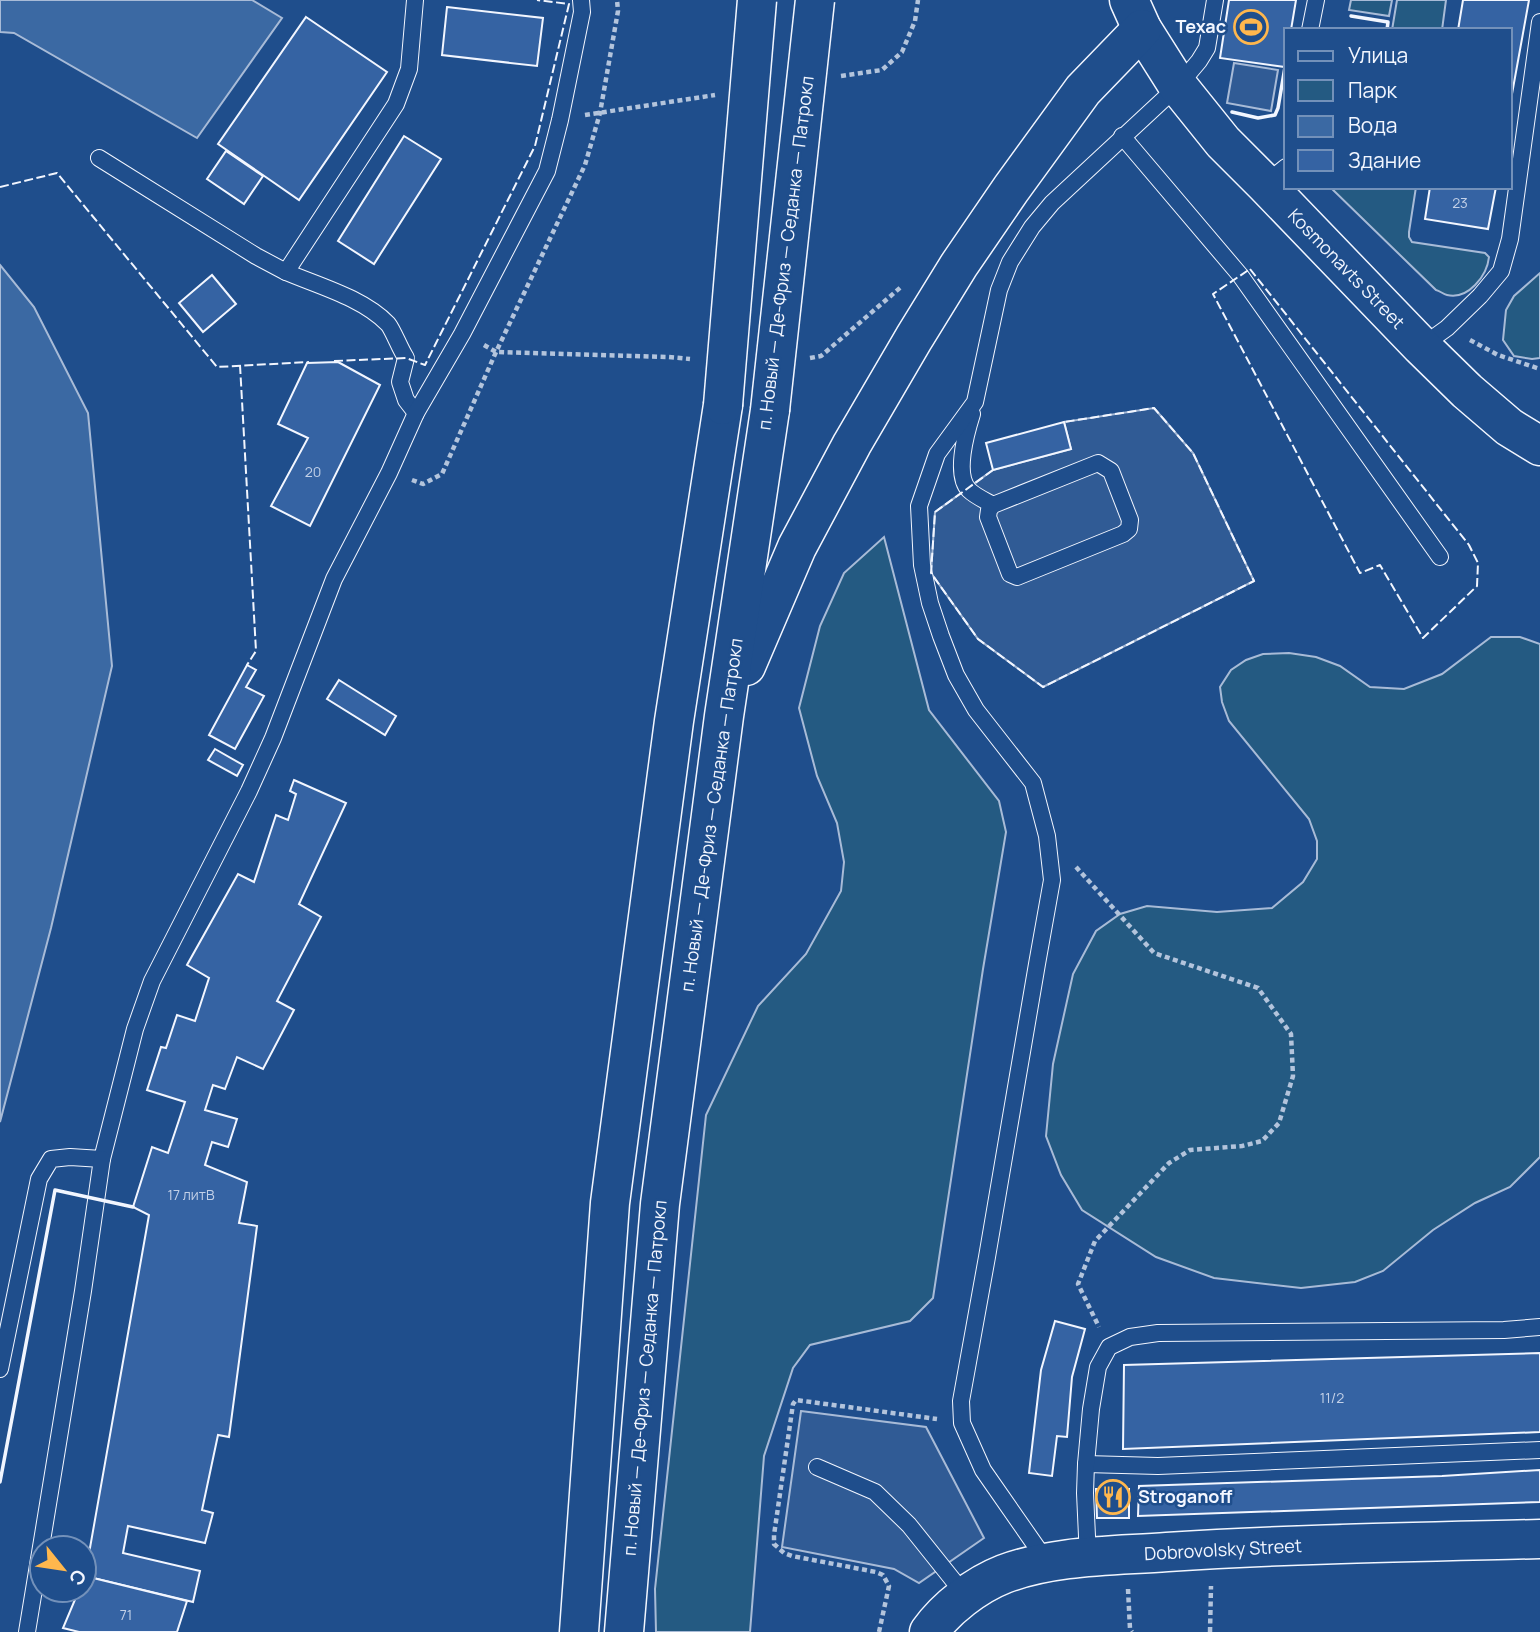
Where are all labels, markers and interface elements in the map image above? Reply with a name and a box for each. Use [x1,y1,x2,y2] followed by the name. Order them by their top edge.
[1232,8,1270,46] sports icon: Техас
[1176,14,1226,38] place label: Техас
[1284,28,1512,189] legend
[1348,41,1408,69] text: Улица
[751,74,819,431] street label: п. Новый — Де-Фриз — Седанка — Патрокл
[1348,76,1398,104] text: Парк
[1348,111,1398,139] text: Вода
[1348,146,1421,174] text: Здание
[1452,193,1468,212] house number: 23
[1283,203,1410,334] street label: Kosmonavts Street
[305,462,321,481] house number: 20
[674,636,748,993] street label: п. Новый — Де-Фриз — Седанка — Патрокл
[168,1185,215,1204] house number: 17 литВ
[616,1199,672,1557] street label: п. Новый — Де-Фриз — Седанка — Патрокл
[1320,1388,1344,1407] house number: 11/2
[1094,1478,1132,1516] restaurant icon: Stroganoff
[1138,1484,1232,1508] place label: Stroganoff
[1143,1533,1302,1565] street label: Dobrovolsky Street
[28,1534,98,1604] north arrow
[63,1565,92,1590] text: С
[120,1605,132,1624] house number: 71

